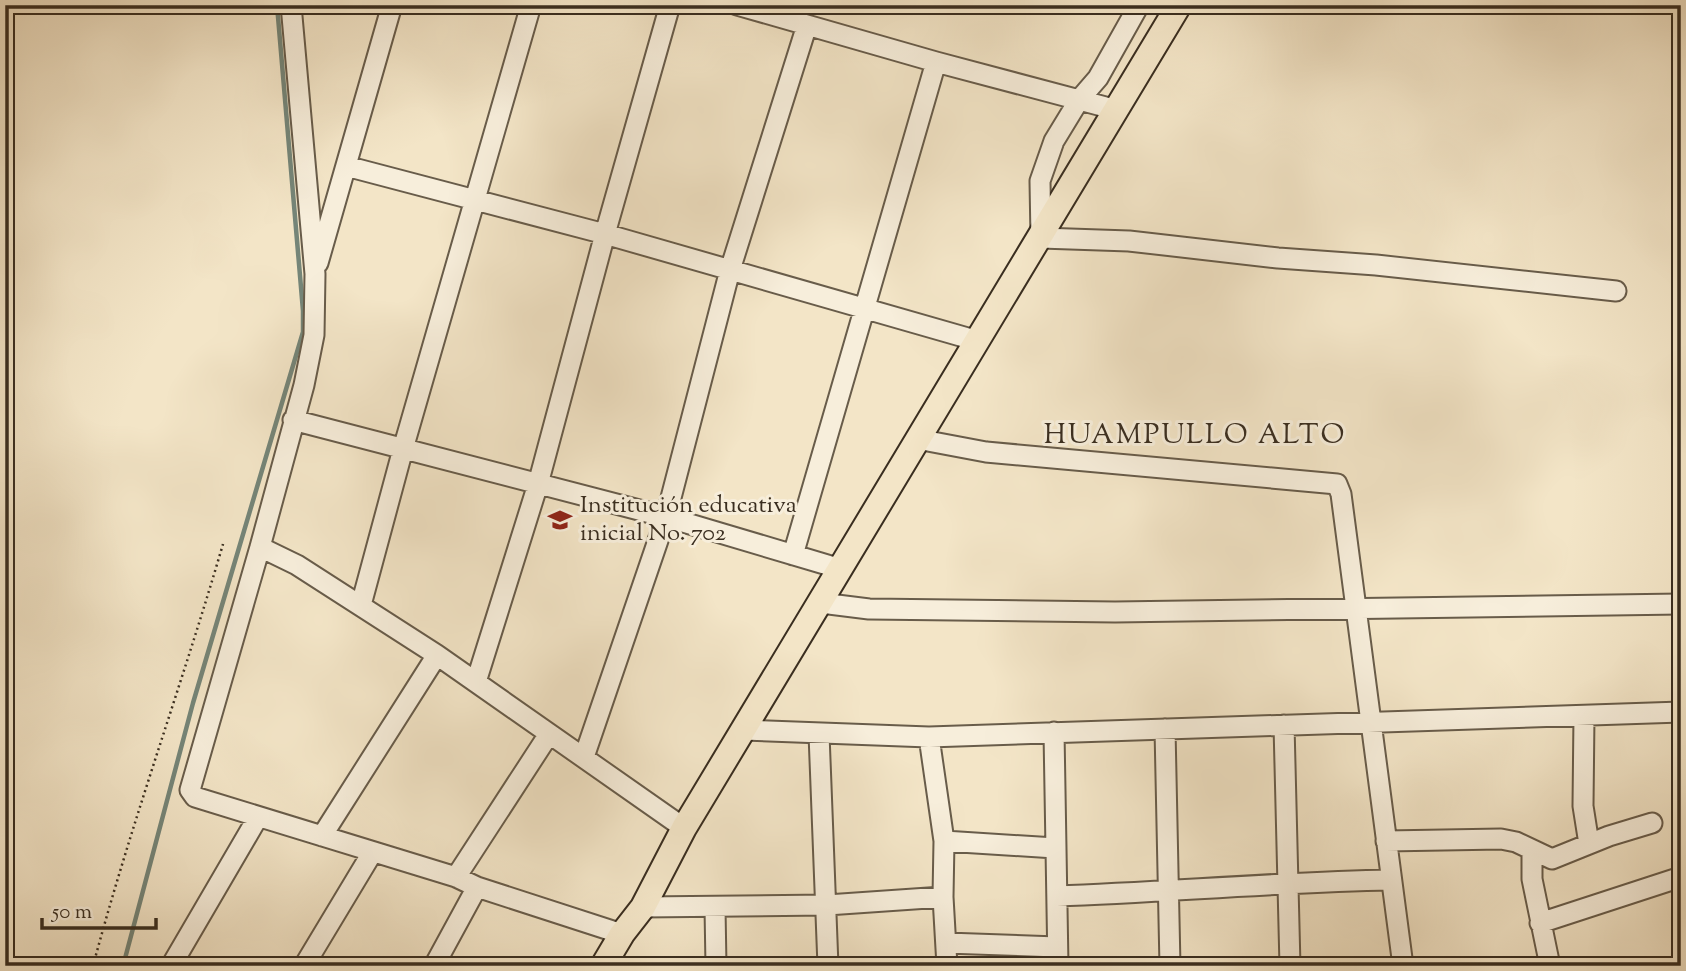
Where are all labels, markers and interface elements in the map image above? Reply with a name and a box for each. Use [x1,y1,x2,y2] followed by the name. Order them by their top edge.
[1044,416,1346,456] district label: HUAMPULLO ALTO
[580,489,797,551] place label: Institución educativa inicial No. 702
[546,506,574,534] school or university icon: Institución educativa inicial No. 702
[42,887,156,931] scale bar
[51,898,92,928] text: 50 m

